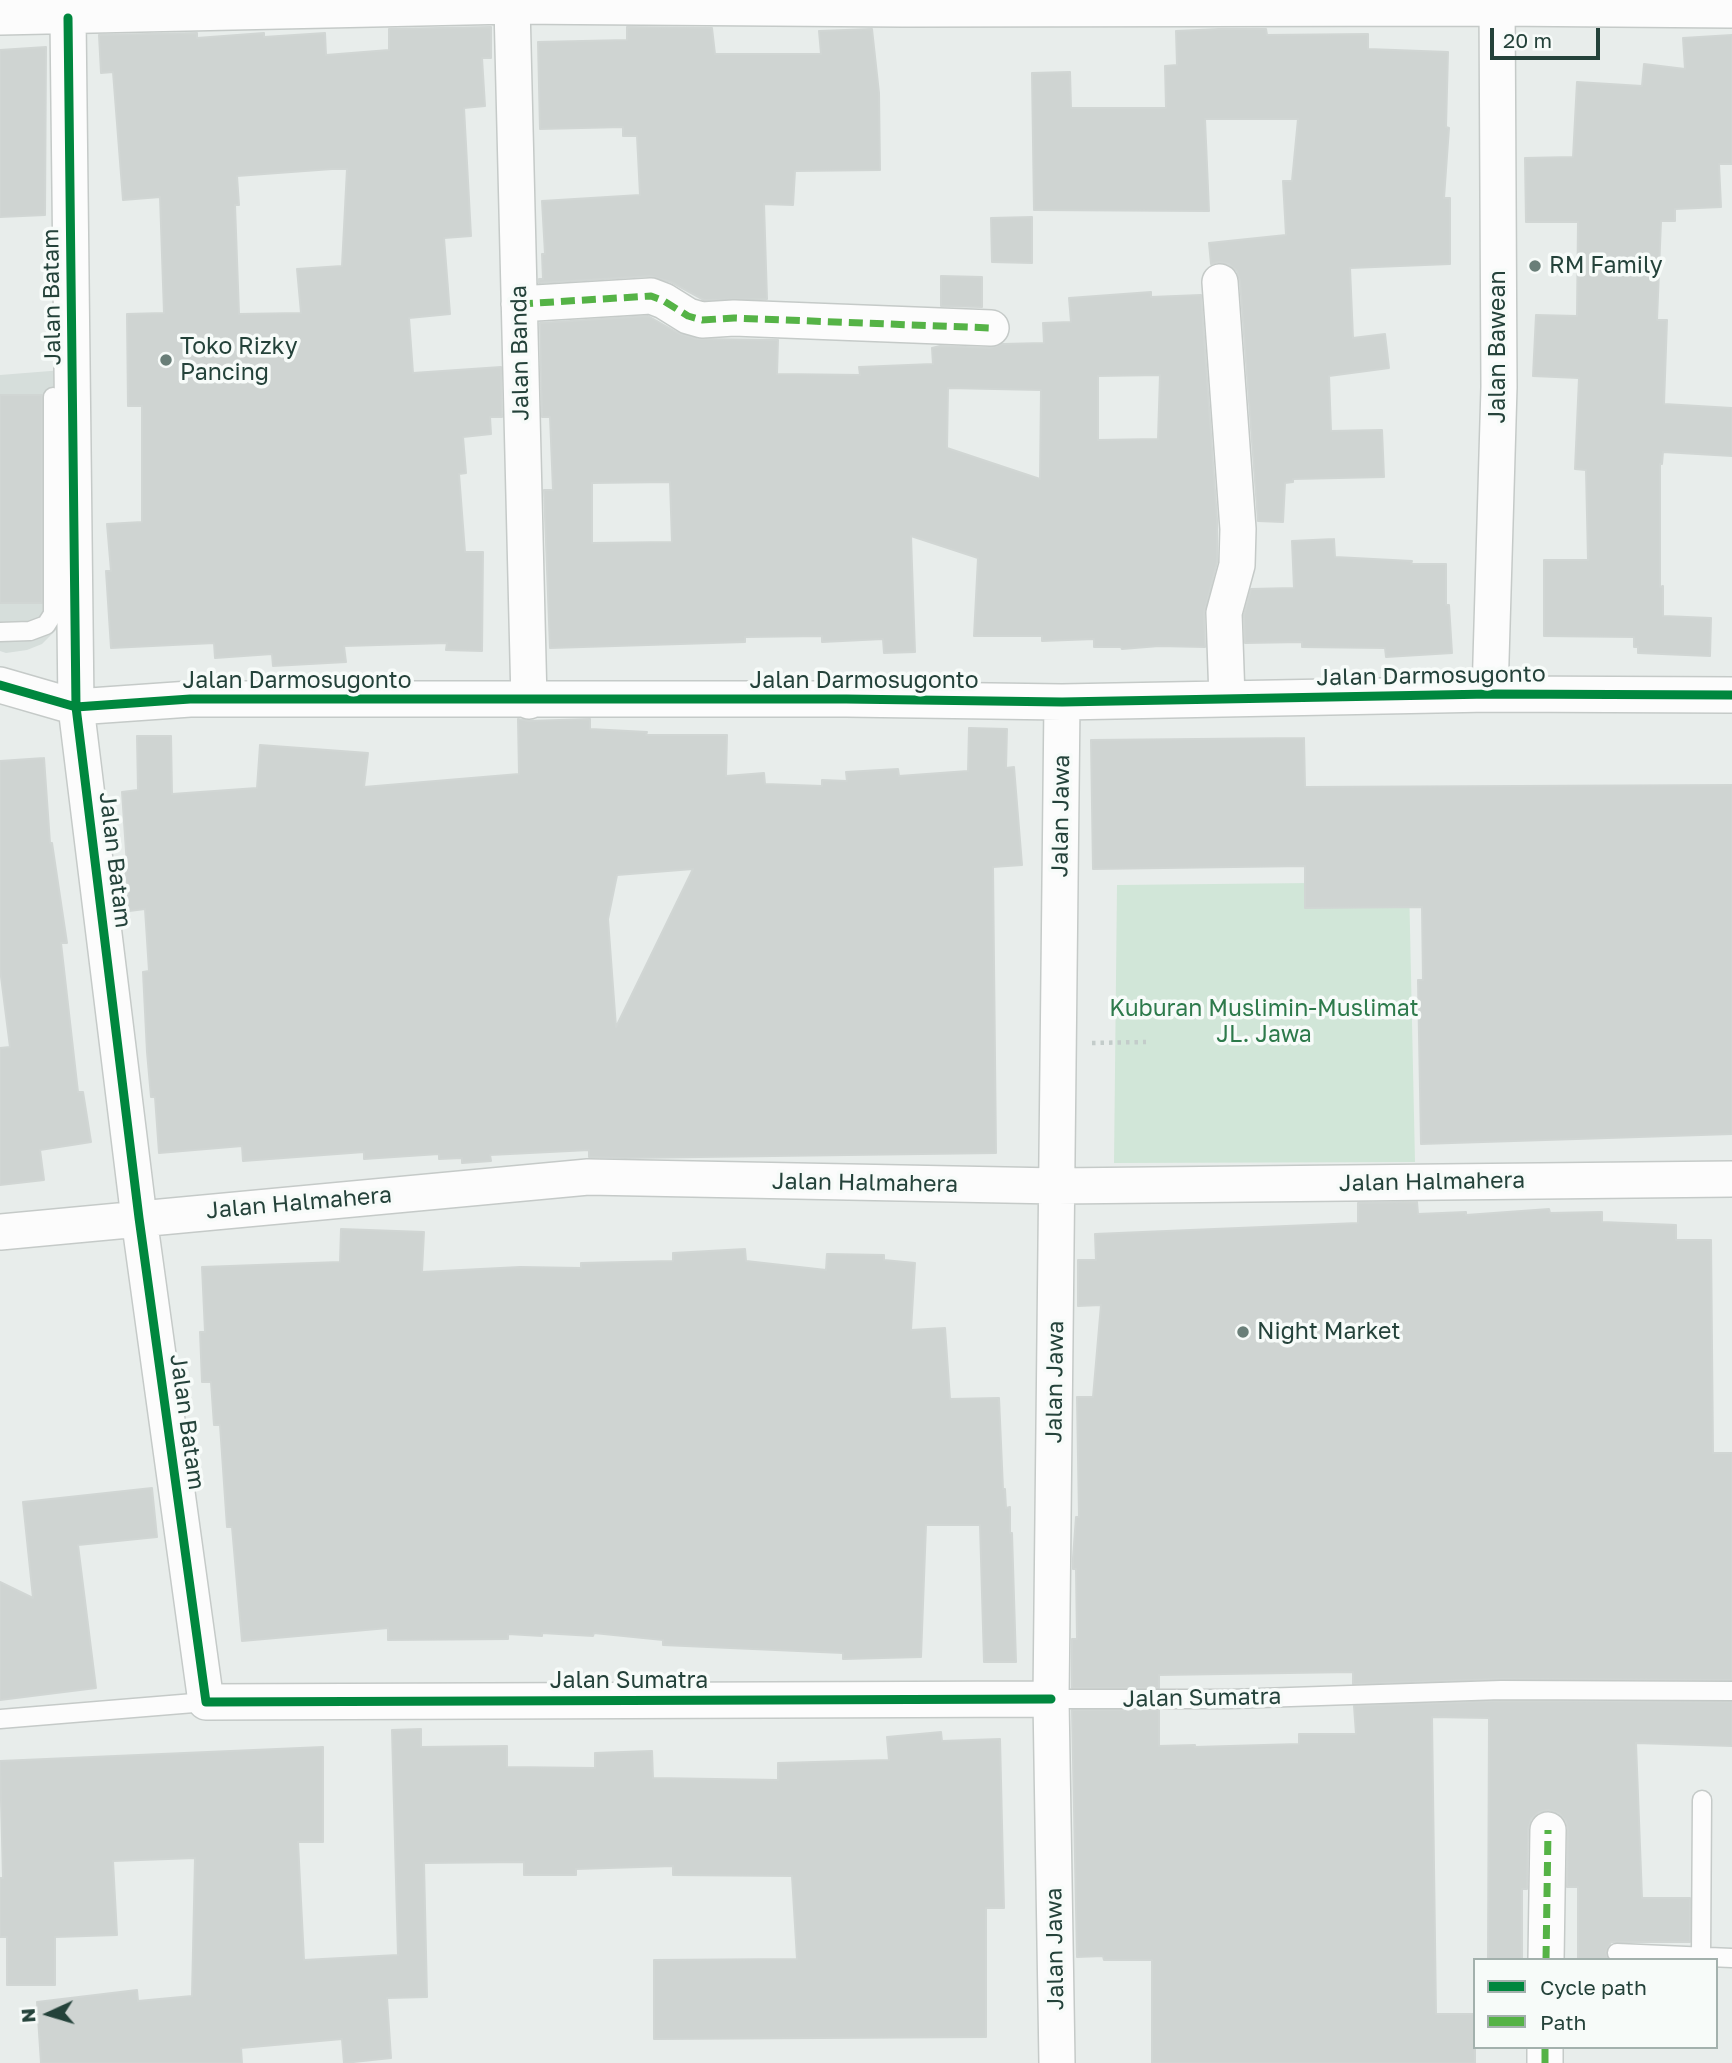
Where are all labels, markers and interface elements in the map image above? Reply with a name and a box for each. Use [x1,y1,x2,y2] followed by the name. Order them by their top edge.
[1494,14,1604,58] scale bar
[1503,27,1552,53] text: 20 m
[37,228,67,366] street label: Jalan Batam
[1549,252,1663,280] place label: RM Family
[1527,258,1543,274] marker: RM Family
[1484,270,1512,424] street label: Jalan Bawean
[505,285,535,421] street label: Jalan Banda
[180,333,298,387] place label: Toko Rizky Pancing
[158,352,174,368] marker: Toko Rizky Pancing
[1316,660,1546,692] street label: Jalan Darmosugonto
[182,667,412,695] street label: Jalan Darmosugonto
[749,667,979,695] street label: Jalan Darmosugonto
[1046,754,1076,878] street label: Jalan Jawa
[93,790,137,930] street label: Jalan Batam
[1109,995,1419,1049] park label: Kuburan Muslimin-Muslimat JL. Jawa
[1339,1167,1525,1197] street label: Jalan Halmahera
[772,1168,958,1198] street label: Jalan Halmahera
[205,1181,393,1225] street label: Jalan Halmahera
[1257,1318,1400,1346] place label: Night Market
[1040,1320,1070,1444] street label: Jalan Jawa
[1235,1324,1251,1340] marker: Night Market
[164,1352,210,1492] street label: Jalan Batam
[550,1667,708,1695] street label: Jalan Sumatra
[1122,1683,1282,1713] street label: Jalan Sumatra
[1040,1887,1070,2011] street label: Jalan Jawa
[1473,1958,1718,2049] legend
[1540,1974,1647,2000] text: Cycle path
[14,1979,84,2049] north arrow
[16,2007,40,2024] text: N
[1540,2009,1587,2035] text: Path

